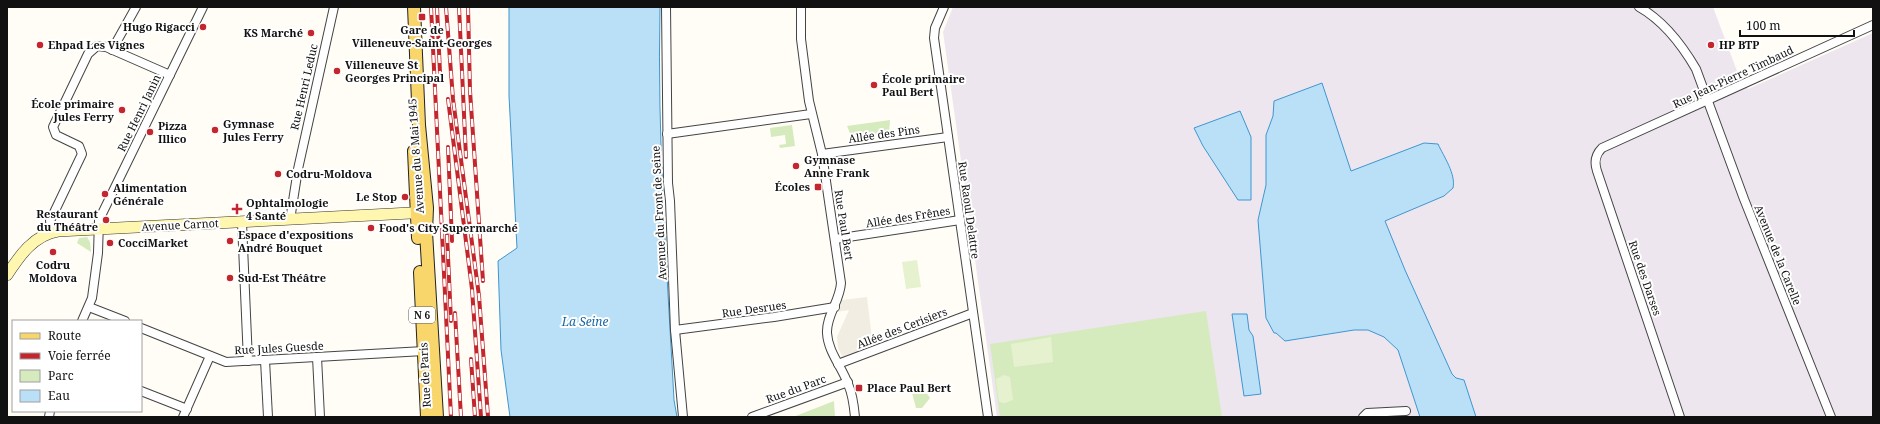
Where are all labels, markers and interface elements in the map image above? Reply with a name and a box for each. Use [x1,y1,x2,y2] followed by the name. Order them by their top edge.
[417,12,427,22] marker: Gare de Villeneuve-Saint-Georges
[1740,12,1854,38] scale bar
[1746,17,1781,34] text: 100 m
[123,19,195,34] place label: Hugo Rigacci
[198,22,208,32] marker: Hugo Rigacci
[352,22,492,50] place label: Gare de Villeneuve-Saint-Georges
[243,25,303,40] place label: KS Marché
[306,28,316,38] marker: KS Marché
[48,37,144,52] place label: Ehpad Les Vignes
[1719,37,1759,52] place label: HP BTP
[35,40,45,50] marker: Ehpad Les Vignes
[1706,40,1716,50] marker: HP BTP
[286,42,321,132] street label: Rue Henri Leduc
[1670,42,1796,111] street label: Rue Jean-Pierre Timbaud
[345,57,444,85] place label: Villeneuve St Georges Principal
[332,66,342,76] marker: Villeneuve St Georges Principal
[882,71,965,99] place label: École primaire Paul Bert
[113,72,164,154] street label: Rue Henri Janin
[869,80,879,90] marker: École primaire Paul Bert
[31,96,115,124] place label: École primaire Jules Ferry
[404,98,427,214] street label: Avenue du 8 Mai 1945
[117,105,127,115] marker: École primaire Jules Ferry
[222,116,284,144] place label: Gymnase Jules Ferry
[158,118,188,146] place label: Pizza Illico
[847,121,921,146] street label: Allée des Pins
[210,125,220,135] marker: Gymnase Jules Ferry
[145,127,155,137] marker: Pizza Illico
[647,145,670,281] street label: Avenue du Front de Seine
[804,152,869,180] place label: Gymnase Anne Frank
[955,160,984,260] street label: Rue Raoul Delattre
[791,161,801,171] marker: Gymnase Anne Frank
[286,166,372,181] place label: Codru-Moldova
[273,169,283,179] marker: Codru-Moldova
[775,179,810,194] place label: Écoles
[113,180,188,208] place label: Alimentation Générale
[813,182,823,192] marker: Écoles
[100,189,110,199] marker: Alimentation Générale
[356,189,397,204] place label: Le Stop
[832,189,857,261] street label: Rue Paul Bert
[400,192,410,202] marker: Le Stop
[246,195,329,223] place label: Ophtalmologie 4 Santé
[865,202,951,231] street label: Allée des Frênes
[1751,202,1805,307] street label: Avenue de la Carelle
[231,203,243,215] marker: Ophtalmologie 4 Santé
[36,206,99,234] place label: Restaurant du Théâtre
[101,215,111,225] marker: Restaurant du Théâtre
[141,215,219,234] street label: Avenue Carnot
[379,220,518,235] place label: Food's City Supermarché
[366,223,376,233] marker: Food's City Supermarché
[238,227,353,255] place label: Espace d'expositions André Bouquet
[118,235,188,250] place label: CocciMarket
[225,236,235,246] marker: Espace d'expositions André Bouquet
[105,238,115,248] marker: CocciMarket
[1626,238,1665,317] street label: Rue des Darses
[48,247,58,257] marker: Codru Moldova
[29,257,78,285] place label: Codru Moldova
[238,270,326,285] place label: Sud-Est Théâtre
[225,273,235,283] marker: Sud-Est Théâtre
[721,297,787,320] street label: Rue Desrues
[855,303,949,352] street label: Allée des Cerisiers
[409,307,435,323] road number: N 6
[561,313,608,330] water label: La Seine
[12,320,142,412] legend
[48,327,81,344] text: Route
[234,338,324,357] street label: Rue Jules Guesde
[415,342,434,408] street label: Rue de Paris
[48,347,111,364] text: Voie ferrée
[48,367,74,384] text: Parc
[764,371,828,406] street label: Rue du Parc
[867,380,952,395] place label: Place Paul Bert
[854,383,864,393] marker: Place Paul Bert
[48,387,70,404] text: Eau

